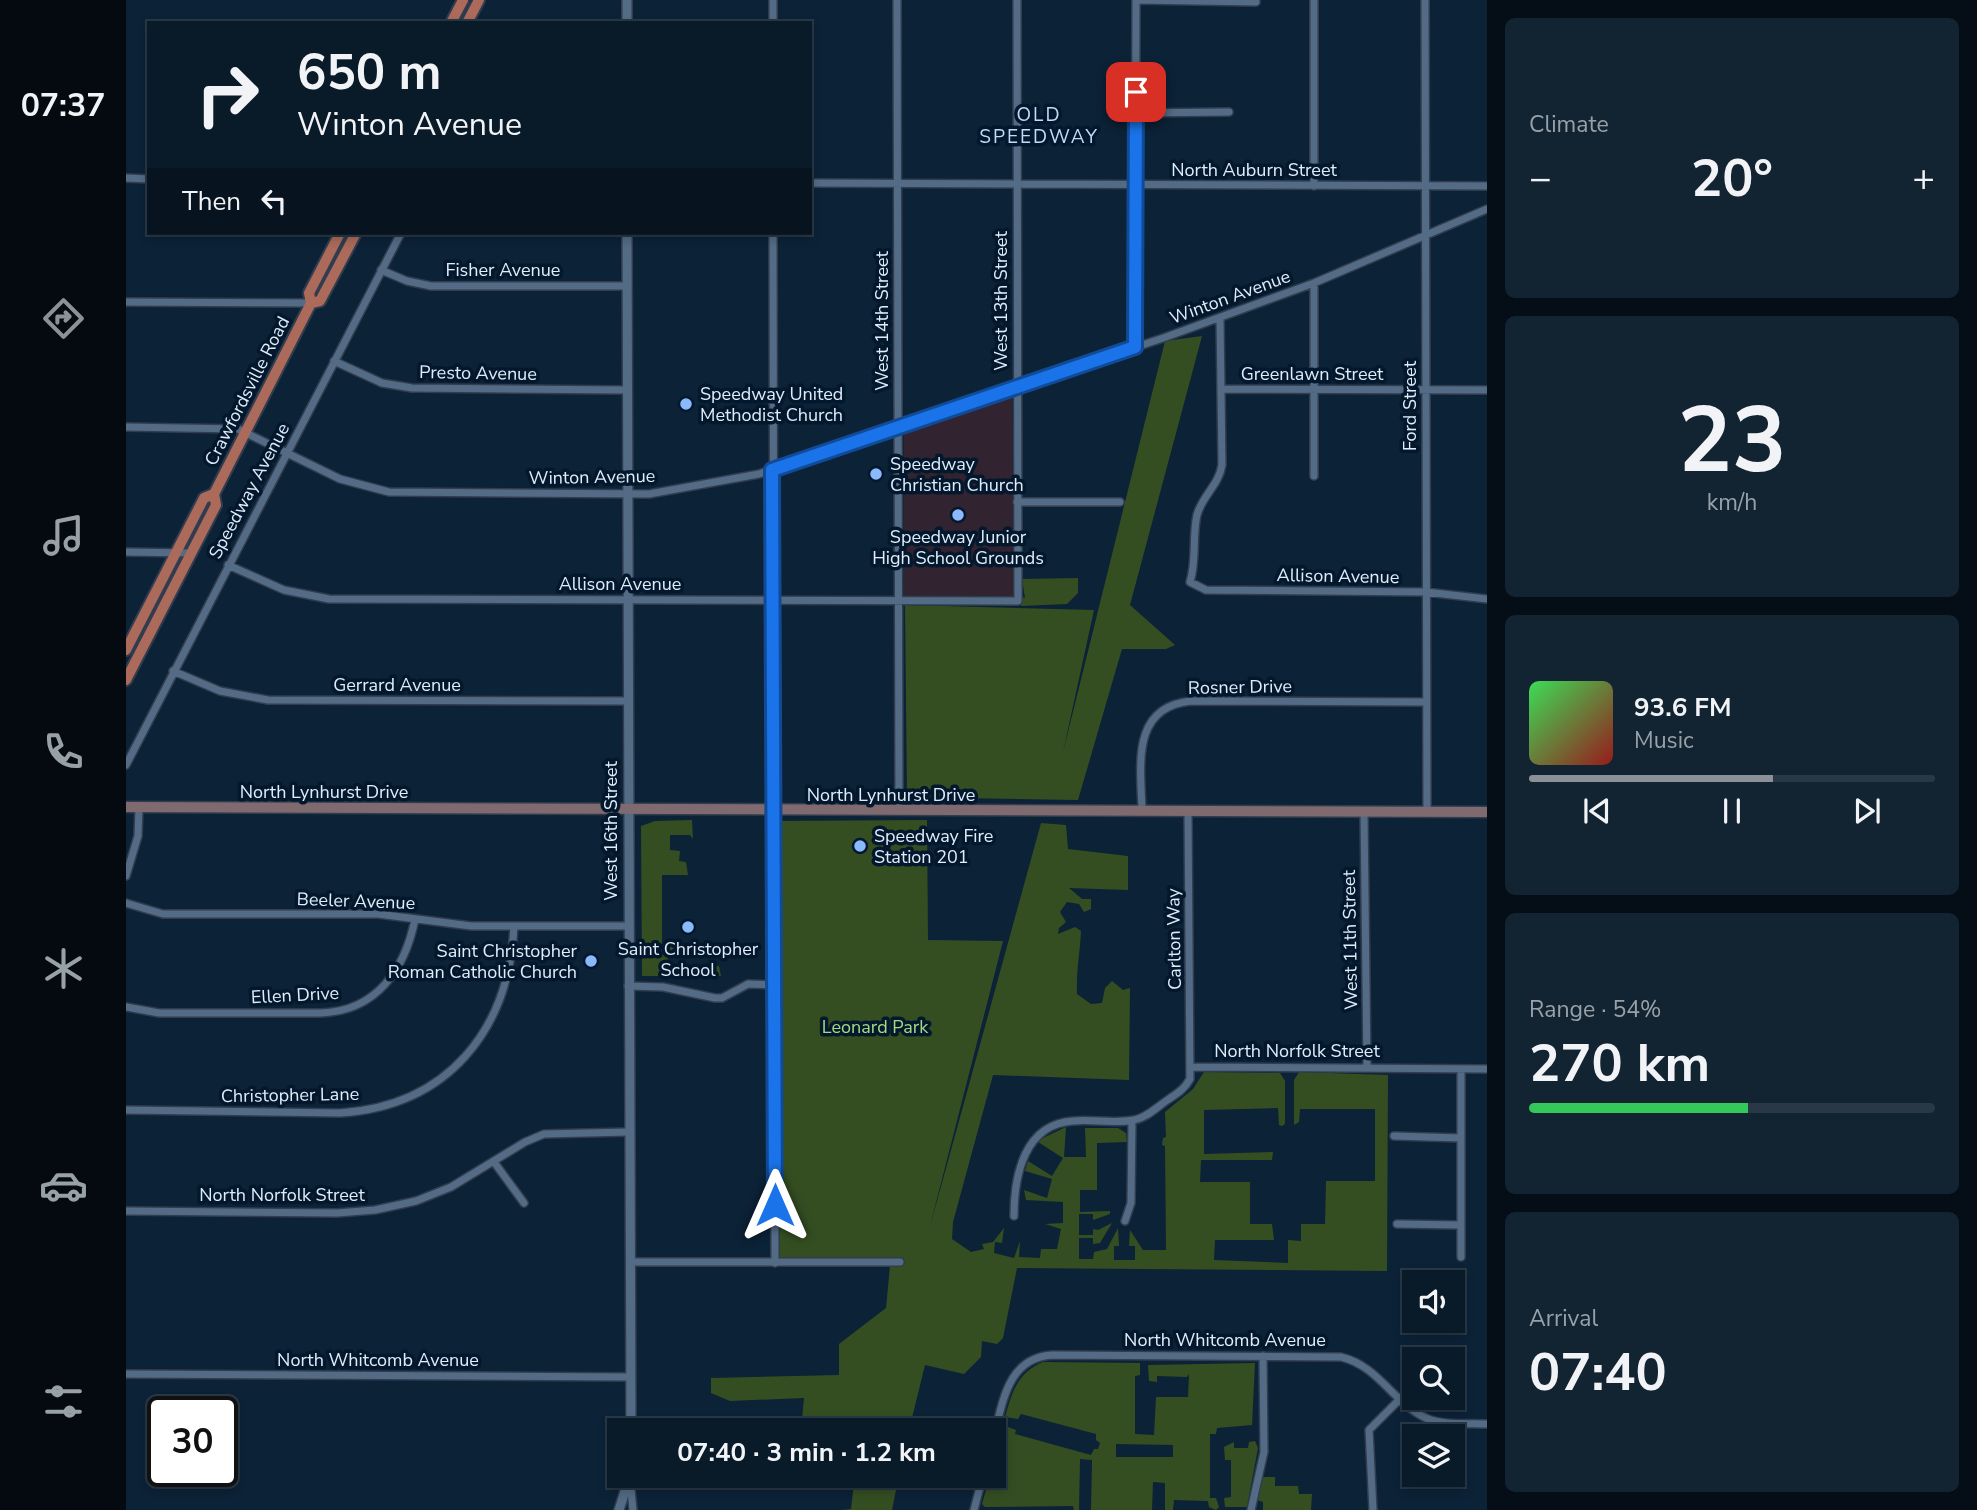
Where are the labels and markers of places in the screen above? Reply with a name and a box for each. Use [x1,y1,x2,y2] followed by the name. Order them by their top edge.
[1106,62,1166,122] pin
[700,382,843,427] place label: Speedway United Methodist Church
[678,396,694,412] marker: Speedway United Methodist Church
[890,452,1024,497] place label: Speedway Christian Church
[868,466,884,482] marker: Speedway Christian Church
[950,507,966,523] marker: Speedway Junior High School Grounds
[872,525,1044,570] place label: Speedway Junior High School Grounds
[874,824,993,869] place label: Speedway Fire Station 201
[852,838,868,854] marker: Speedway Fire Station 201
[680,919,696,935] marker: Saint Christopher School
[618,937,759,982] place label: Saint Christopher School
[388,939,578,984] place label: Saint Christopher Roman Catholic Church
[583,953,599,969] marker: Saint Christopher Roman Catholic Church

